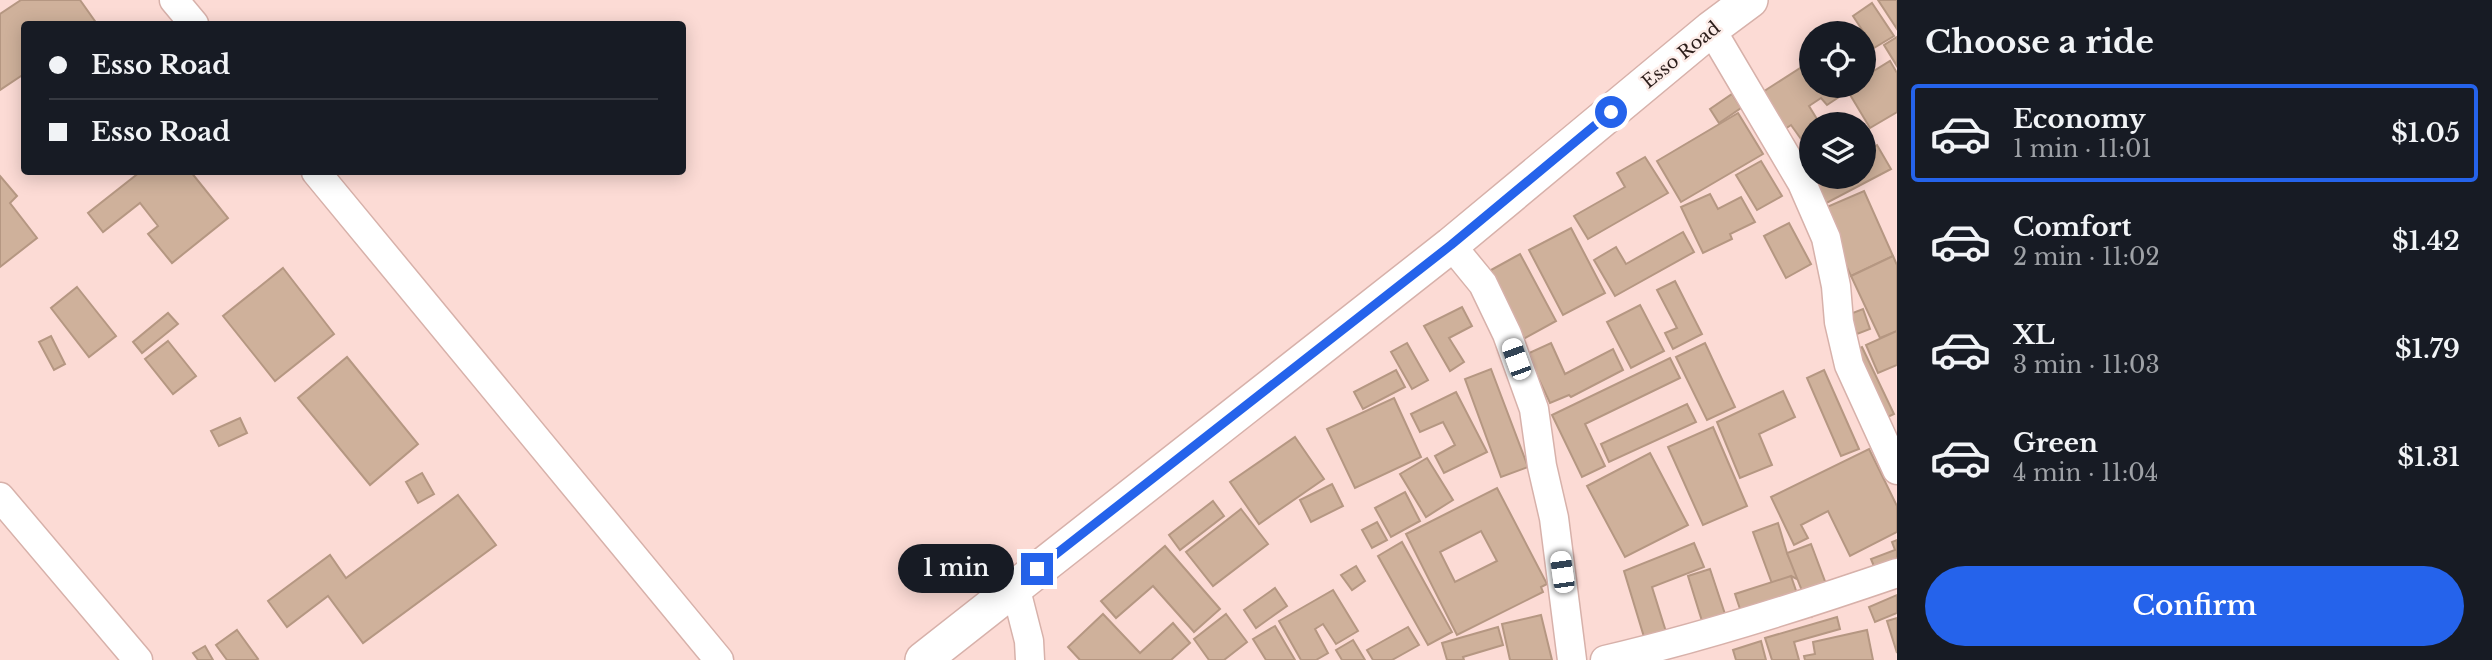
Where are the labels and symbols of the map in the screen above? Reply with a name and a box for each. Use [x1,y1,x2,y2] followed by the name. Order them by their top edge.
[1637,17,1725,93] street label: Esso Road
[1595,96,1627,128] route start
[1499,336,1534,382] car
[897,544,1012,594] callout: 1 min
[1549,550,1576,594] car
[1021,553,1053,585] route end

